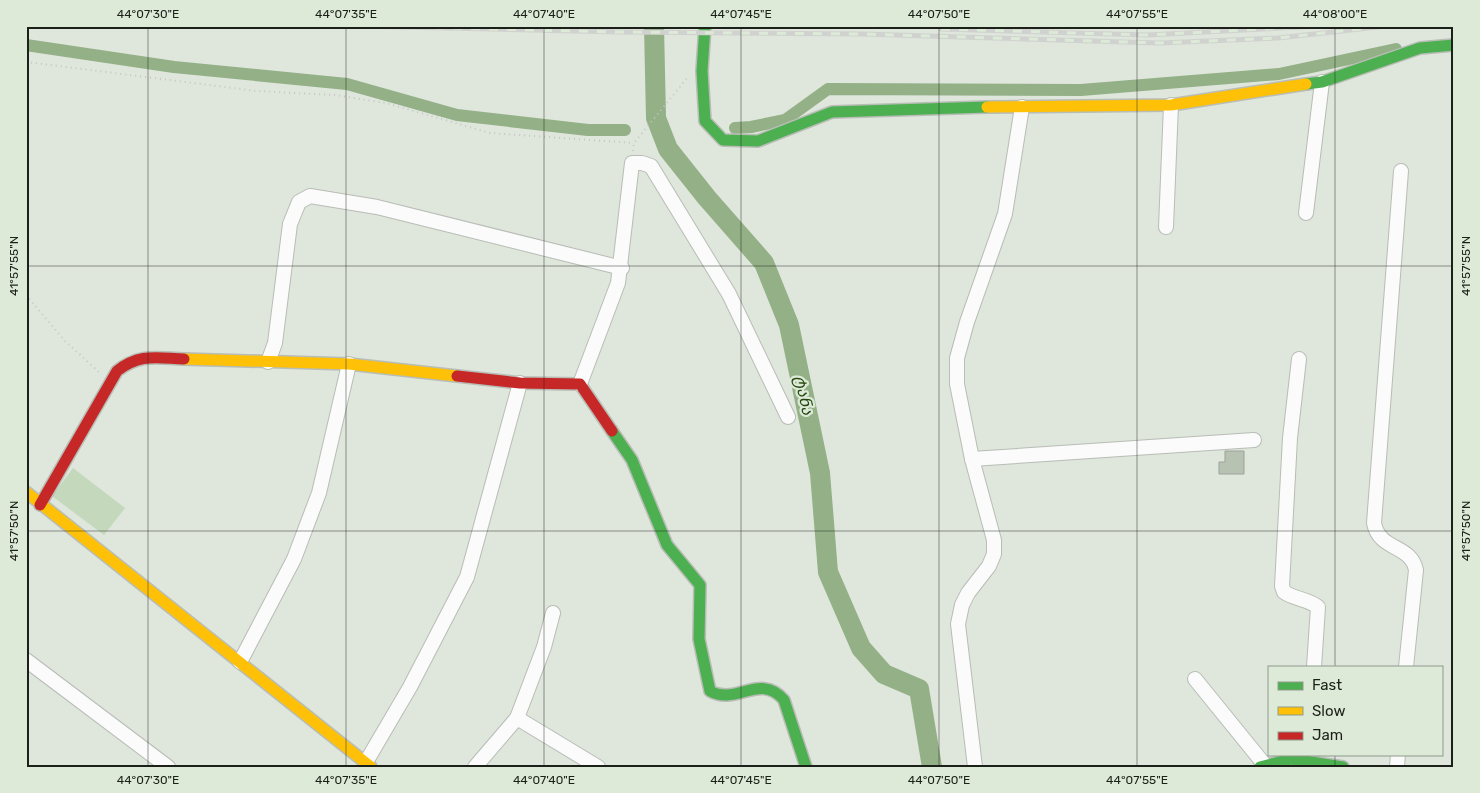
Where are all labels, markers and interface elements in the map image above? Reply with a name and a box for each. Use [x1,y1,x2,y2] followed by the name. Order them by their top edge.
[117,7,179,21] text: 44°07'30"E
[315,7,377,21] text: 44°07'35"E
[513,7,575,21] text: 44°07'40"E
[710,7,772,21] text: 44°07'45"E
[908,7,970,21] text: 44°07'50"E
[1106,7,1168,21] text: 44°07'55"E
[1303,7,1367,21] text: 44°08'00"E
[7,236,21,296] text: 41°57'55"N
[1459,236,1473,296] text: 41°57'55"N
[791,374,817,417] water label: ტანა
[7,501,21,561] text: 41°57'50"N
[1459,501,1473,561] text: 41°57'50"N
[1268,666,1442,756] legend
[1312,676,1342,694] text: Fast
[1312,702,1345,720] text: Slow
[1312,726,1343,744] text: Jam
[117,773,179,787] text: 44°07'30"E
[315,773,377,787] text: 44°07'35"E
[513,773,575,787] text: 44°07'40"E
[710,773,772,787] text: 44°07'45"E
[908,773,970,787] text: 44°07'50"E
[1106,773,1168,787] text: 44°07'55"E

